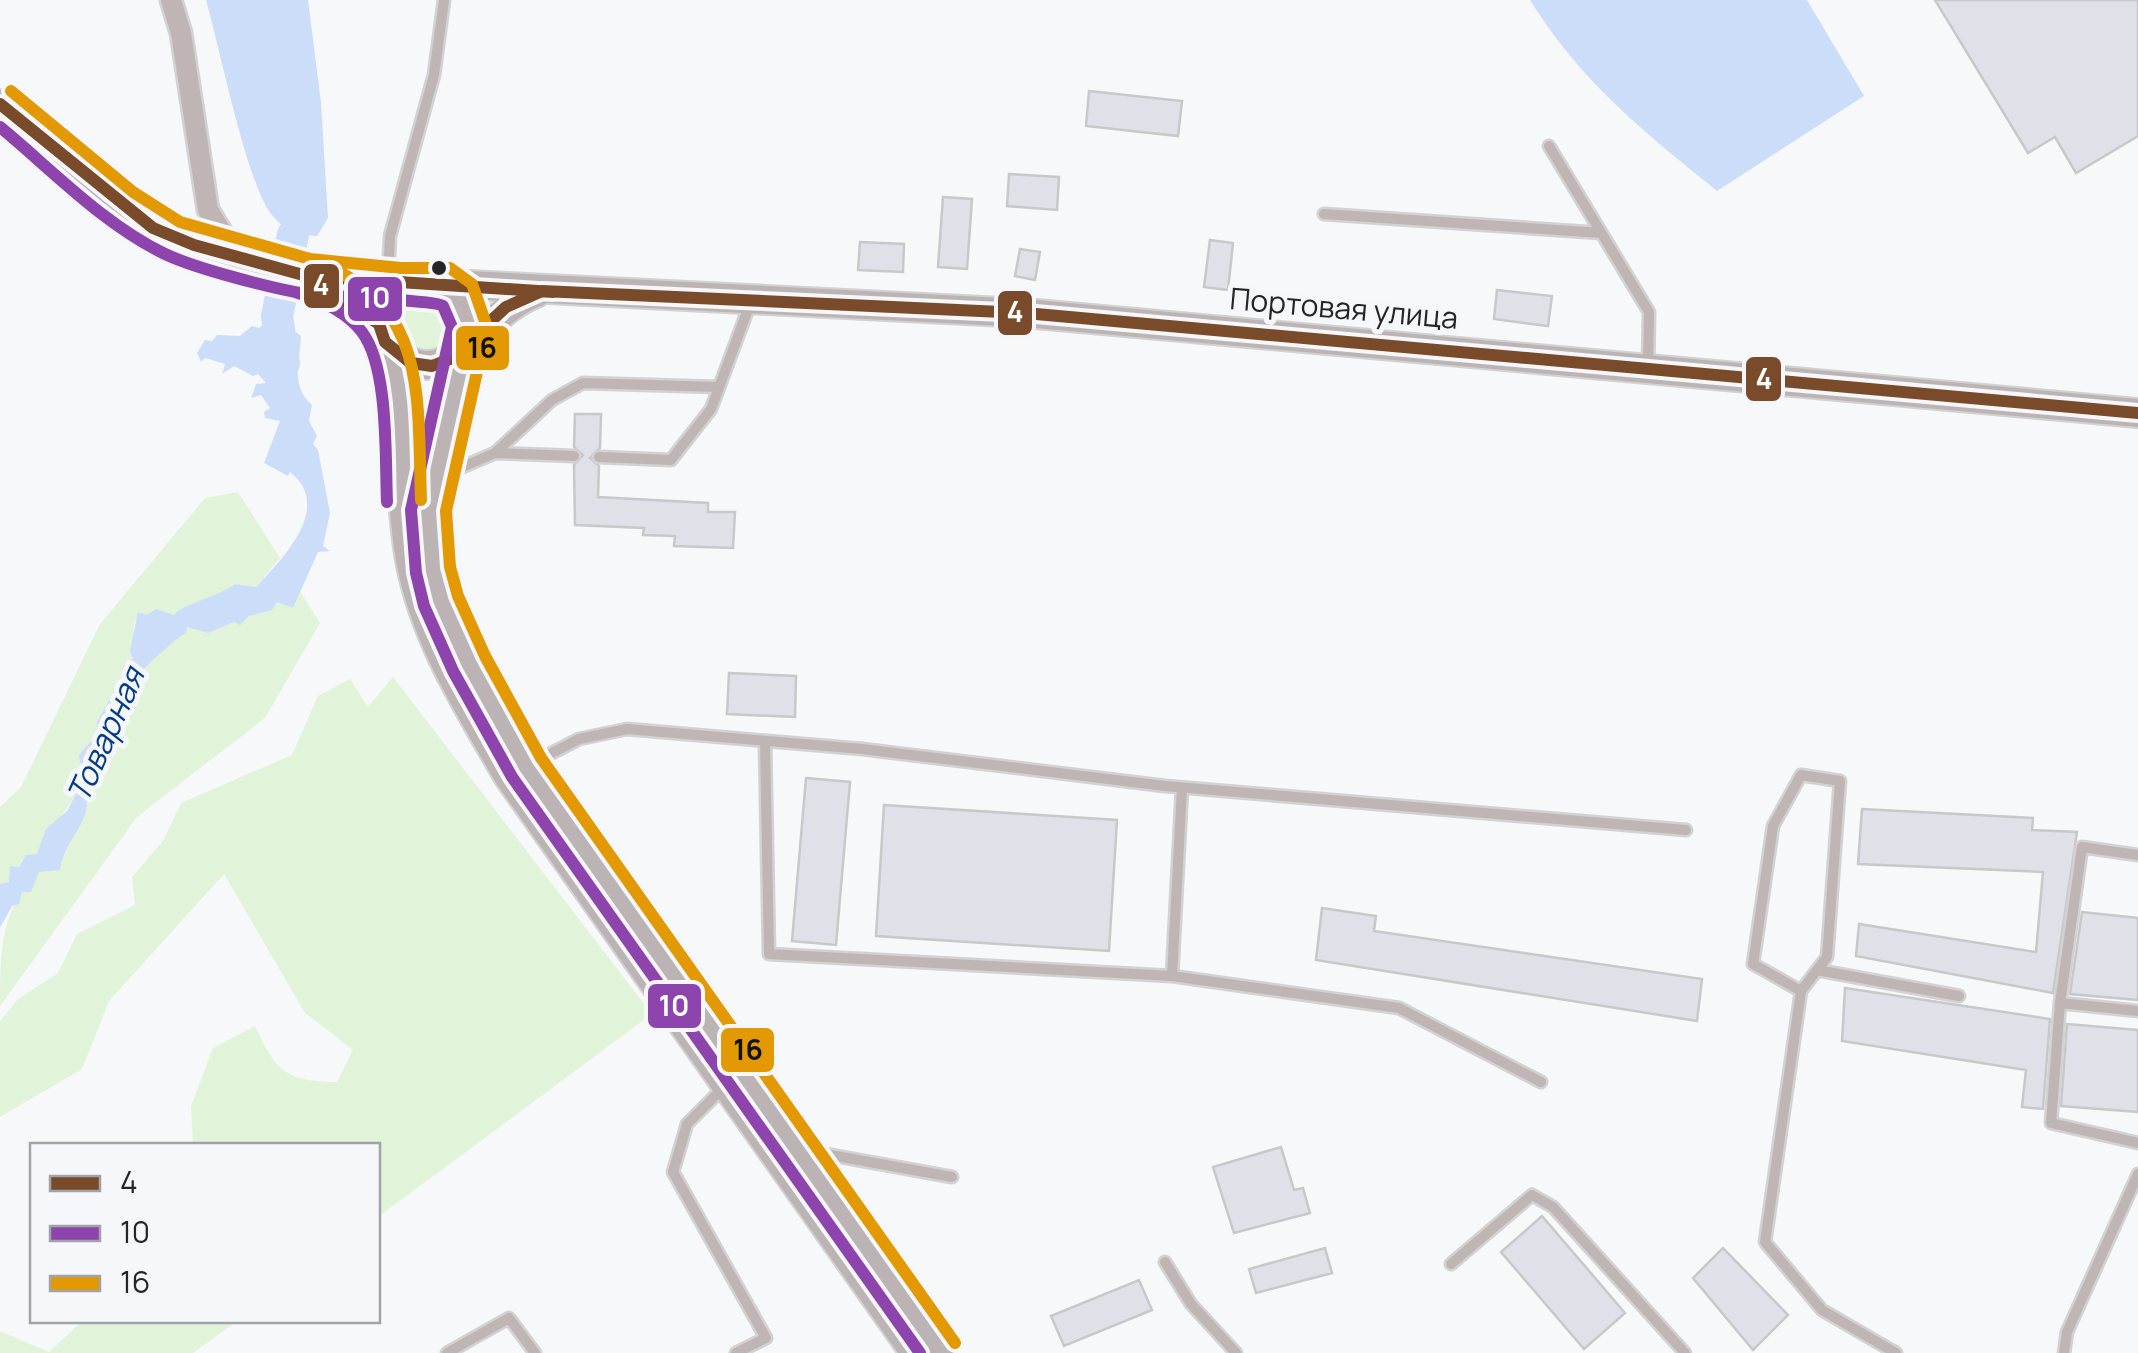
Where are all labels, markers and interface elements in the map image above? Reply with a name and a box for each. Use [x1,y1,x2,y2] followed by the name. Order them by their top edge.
[429,258,449,278] unlabelled marker
[302,262,341,310] line badge: 4
[312,265,330,303] text: 4
[346,275,404,323] line badge: 10
[1228,277,1460,338] street label: Портовая улица
[360,278,390,316] text: 10
[996,289,1034,337] line badge: 4
[1006,292,1024,330] text: 4
[454,324,511,372] line badge: 16
[467,328,497,366] text: 16
[1744,355,1783,403] line badge: 4
[1755,359,1773,397] text: 4
[56,658,155,809] water label: Товарная
[646,982,703,1030] line badge: 10
[659,986,689,1024] text: 10
[719,1026,776,1074] line badge: 16
[733,1030,763,1068] text: 16
[30,1143,380,1323] legend
[120,1161,138,1202] text: 4
[120,1211,150,1252] text: 10
[120,1261,150,1302] text: 16

